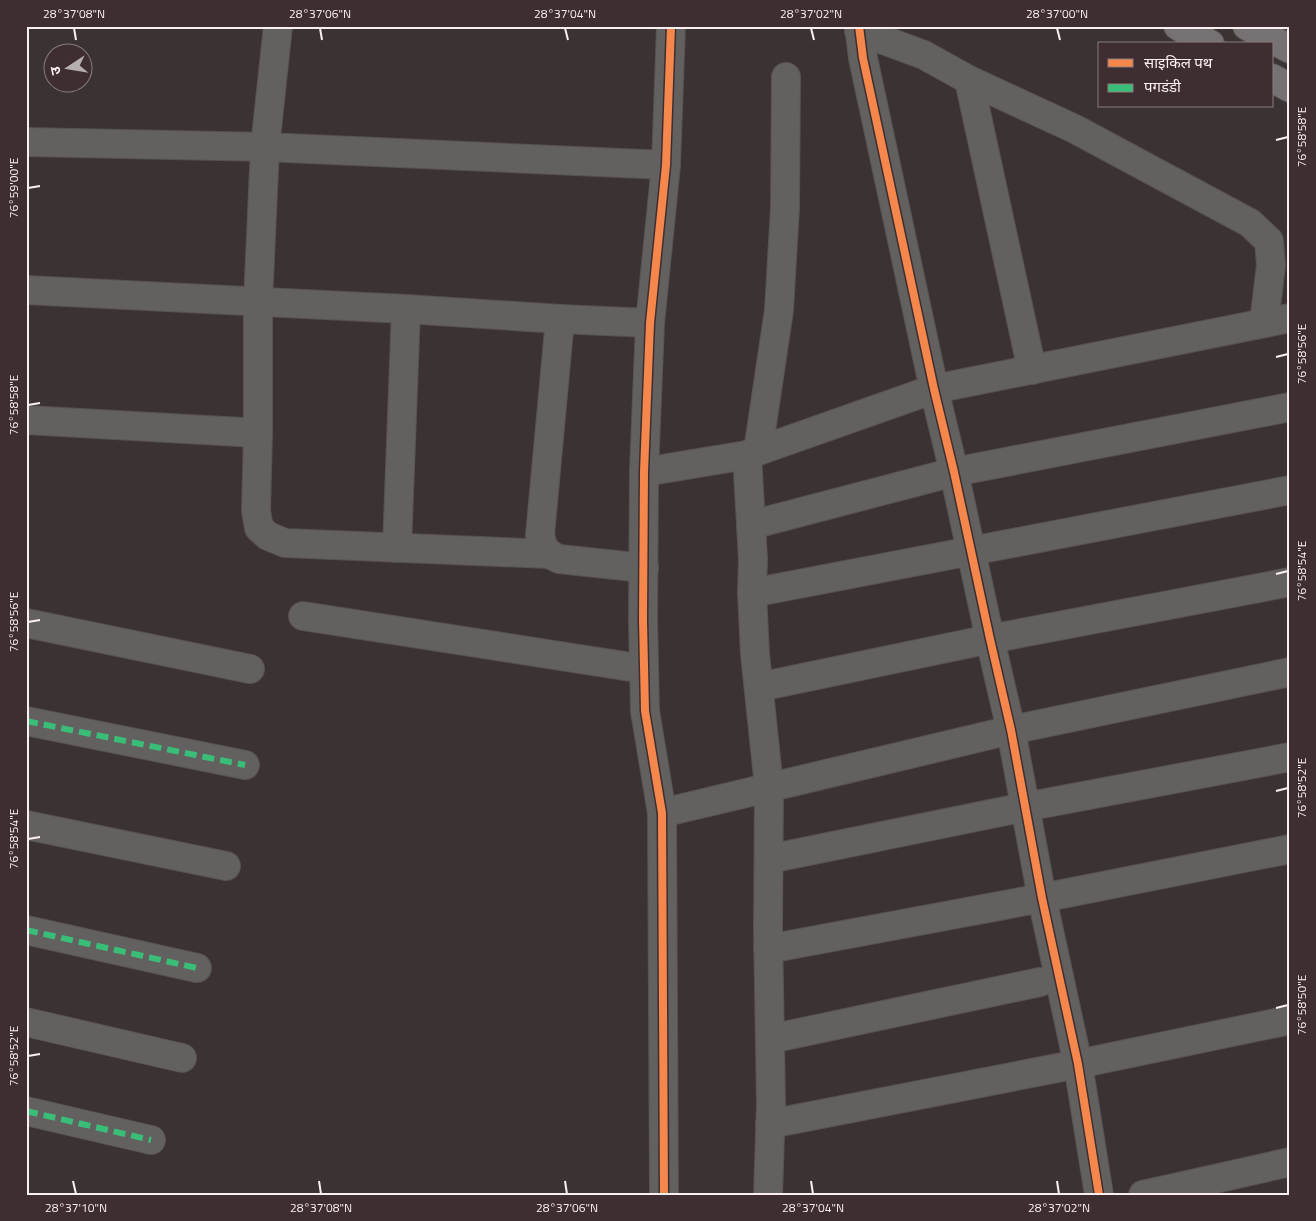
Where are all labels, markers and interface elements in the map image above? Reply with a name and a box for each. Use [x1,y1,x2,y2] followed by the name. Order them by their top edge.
[43,4,105,23] text: 28°37'08"N
[289,4,351,23] text: 28°37'06"N
[534,4,596,23] text: 28°37'04"N
[780,4,842,23] text: 28°37'02"N
[1026,4,1088,23] text: 28°37'00"N
[42,42,92,92] north arrow
[1098,42,1274,108] legend
[1144,51,1213,74] text: साइकिल पथ
[44,64,66,77] text: उ
[1144,75,1182,98] text: पगडंडी
[1292,106,1311,167] text: 76°58'58"E
[4,157,23,218] text: 76°59'00"E
[1292,323,1311,384] text: 76°58'56"E
[4,374,23,435] text: 76°58'58"E
[1292,540,1311,601] text: 76°58'54"E
[4,591,23,652] text: 76°58'56"E
[1292,757,1311,818] text: 76°58'52"E
[4,808,23,869] text: 76°58'54"E
[1292,974,1311,1035] text: 76°58'50"E
[4,1025,23,1086] text: 76°58'52"E
[45,1198,107,1217] text: 28°37'10"N
[290,1198,352,1217] text: 28°37'08"N
[536,1198,598,1217] text: 28°37'06"N
[782,1198,844,1217] text: 28°37'04"N
[1028,1198,1090,1217] text: 28°37'02"N

